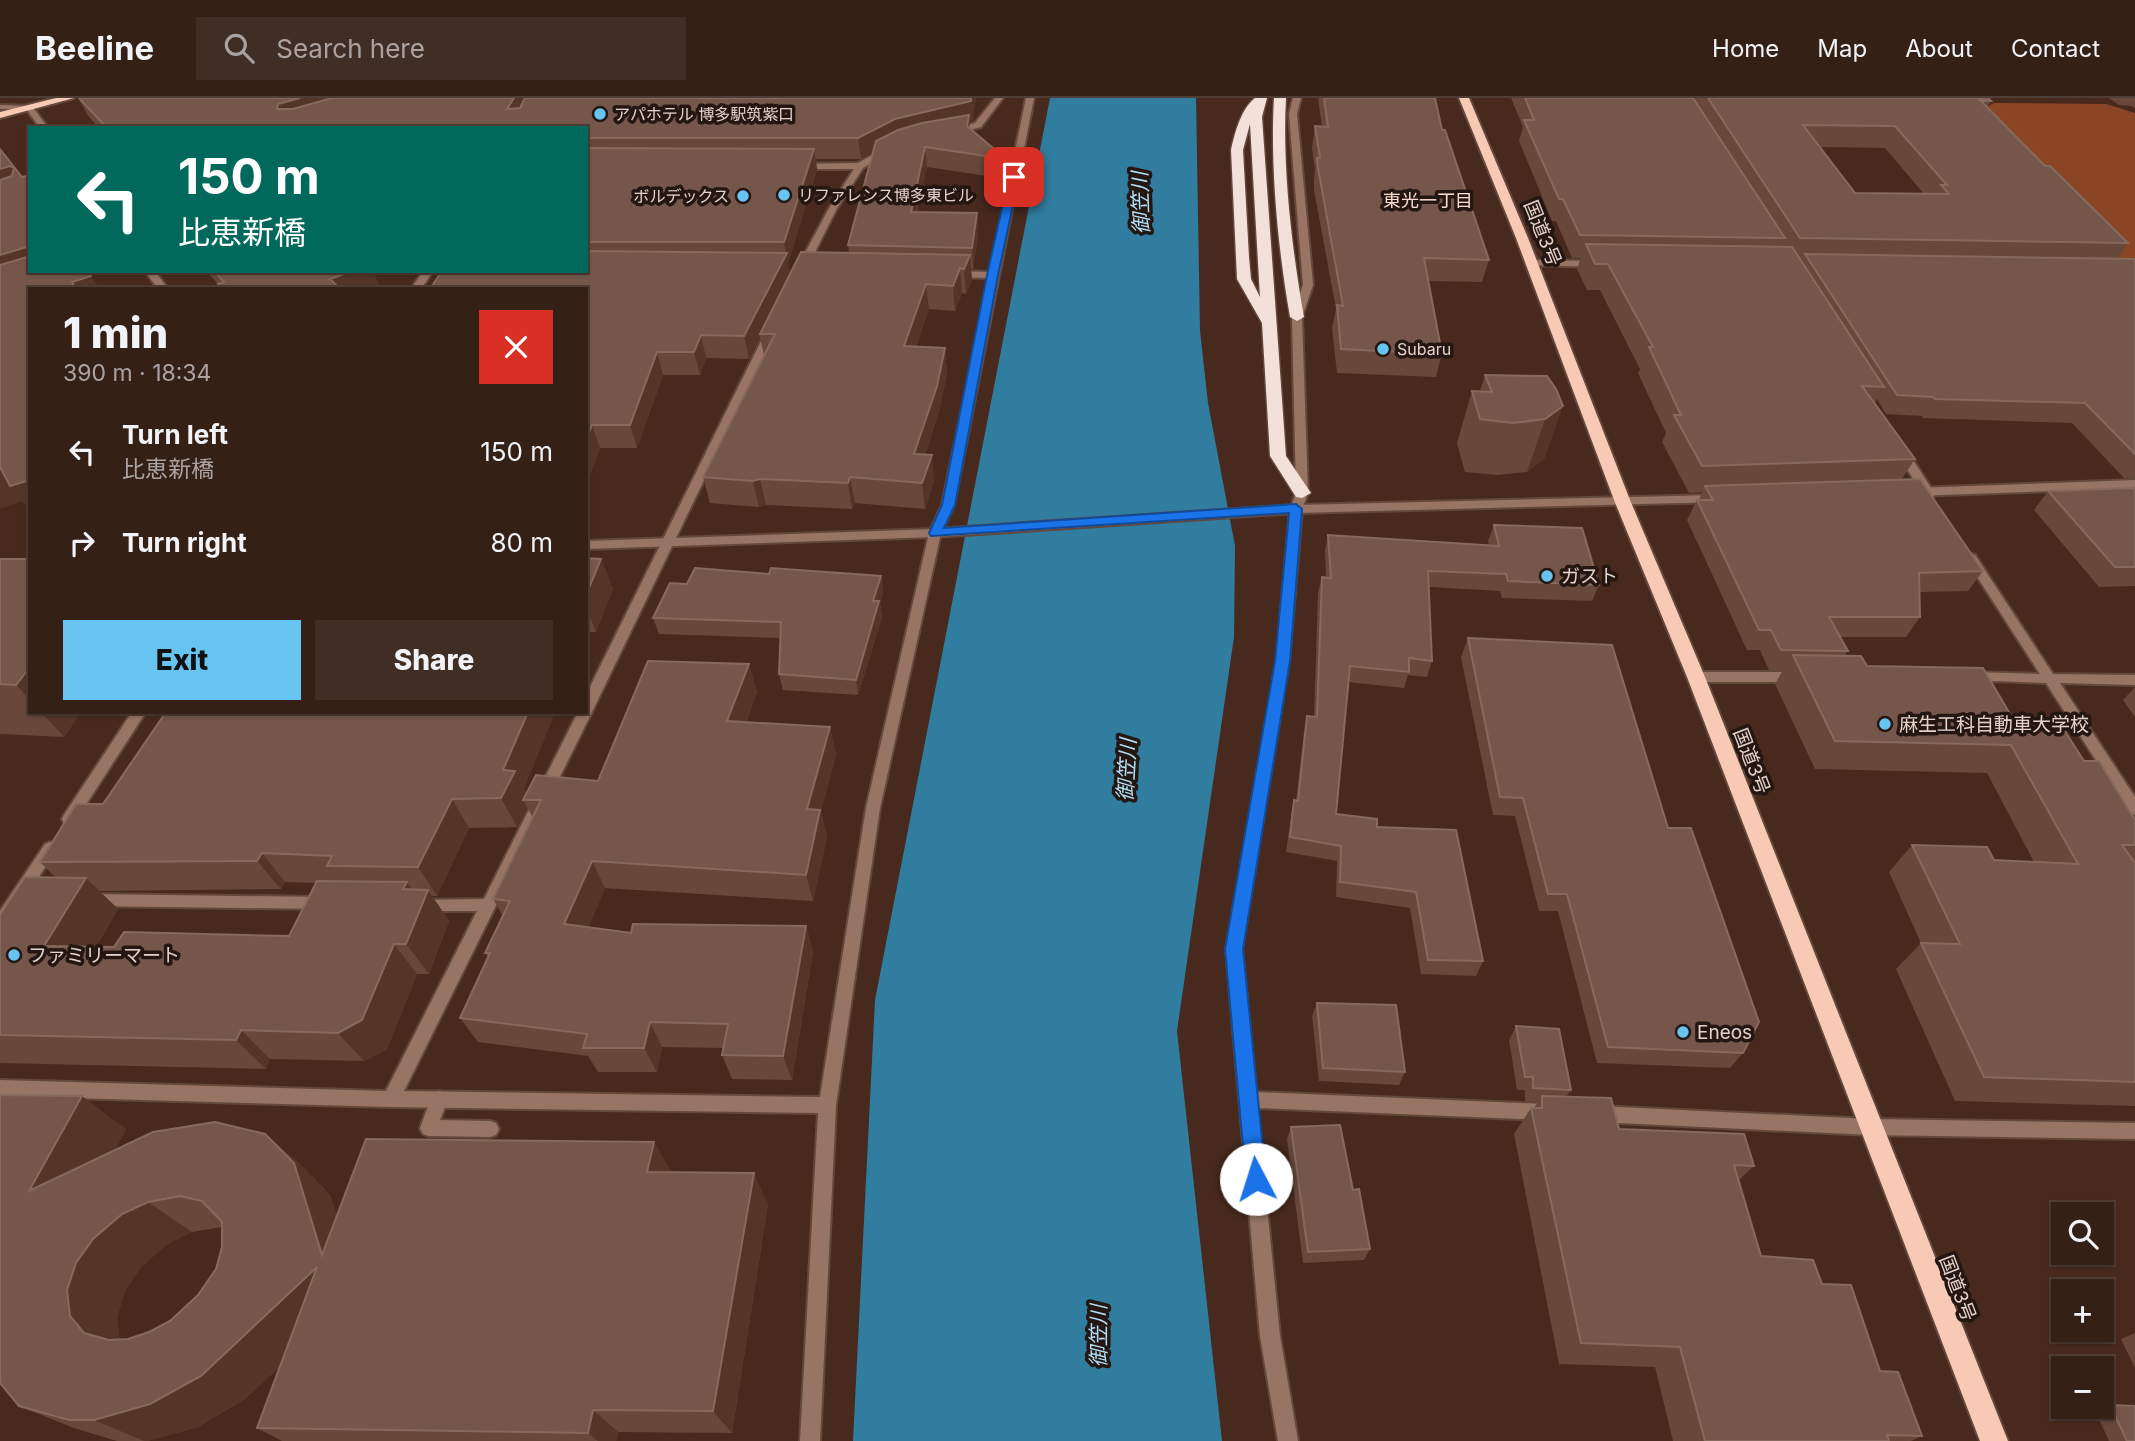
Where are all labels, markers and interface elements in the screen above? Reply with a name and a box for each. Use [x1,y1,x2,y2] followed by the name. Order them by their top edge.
[196,17,686,80] search box
[35,28,154,68] text: Beeline
[220,29,258,67] icon: search
[276,33,425,64] text: Search here
[1712,34,1779,63] text: Home
[1817,34,1867,63] text: Map
[1905,34,1973,63] text: About
[2011,34,2100,63] text: Contact
[614,104,794,124] place label: アパホテル 博多駅筑紫口
[592,106,608,122] marker: アパホテル 博多駅筑紫口
[178,147,320,206] text: 150 m
[984,147,1044,207] pin
[63,154,154,245] icon: left
[995,158,1033,196] icon: arrive
[1127,169,1154,235] water label: 御笠川
[798,185,974,205] place label: リファレンス博多東ビル
[633,186,729,206] place label: ボルデックス
[776,187,792,203] marker: リファレンス博多東ビル
[735,188,751,204] marker: ボルデックス
[1383,190,1473,211] district label: 東光一丁目
[1519,197,1566,269] street label: 国道3号
[178,213,306,252] text: 比恵新橋
[63,307,168,358] text: 1 min
[479,310,553,384] button: close
[1397,339,1451,359] place label: Subaru
[1375,341,1391,357] marker: Subaru
[63,359,211,387] text: 390 m · 18:34
[122,419,228,450] text: Turn left
[63,433,101,471] icon: left
[480,436,553,467] text: 150 m
[122,455,214,483] text: 比恵新橋
[63,524,101,562] icon: right
[122,527,247,558] text: Turn right
[490,527,553,558] text: 80 m
[1561,565,1618,588] place label: ガスト
[1539,568,1555,584] marker: ガスト
[63,620,301,700] button: Exit
[315,620,553,700] button: Share
[1899,713,2089,736] place label: 麻生工科自動車大学校
[1877,716,1893,732] marker: 麻生工科自動車大学校
[1728,725,1775,797] street label: 国道3号
[1112,736,1141,802] water label: 御笠川
[28,944,180,967] place label: ファミリーマート
[6,947,22,963] marker: ファミリーマート
[1697,1021,1752,1044] place label: Eneos
[1675,1024,1691,1040] marker: Eneos
[1219,1142,1293,1216] position arrow
[2051,1202,2114,1419] map controls
[2051,1202,2114,1265] button: search
[1934,1252,1981,1324] street label: 国道3号
[2051,1279,2114,1342] button: +
[1086,1303,1111,1368] water label: 御笠川
[2051,1356,2114,1419] button: −

